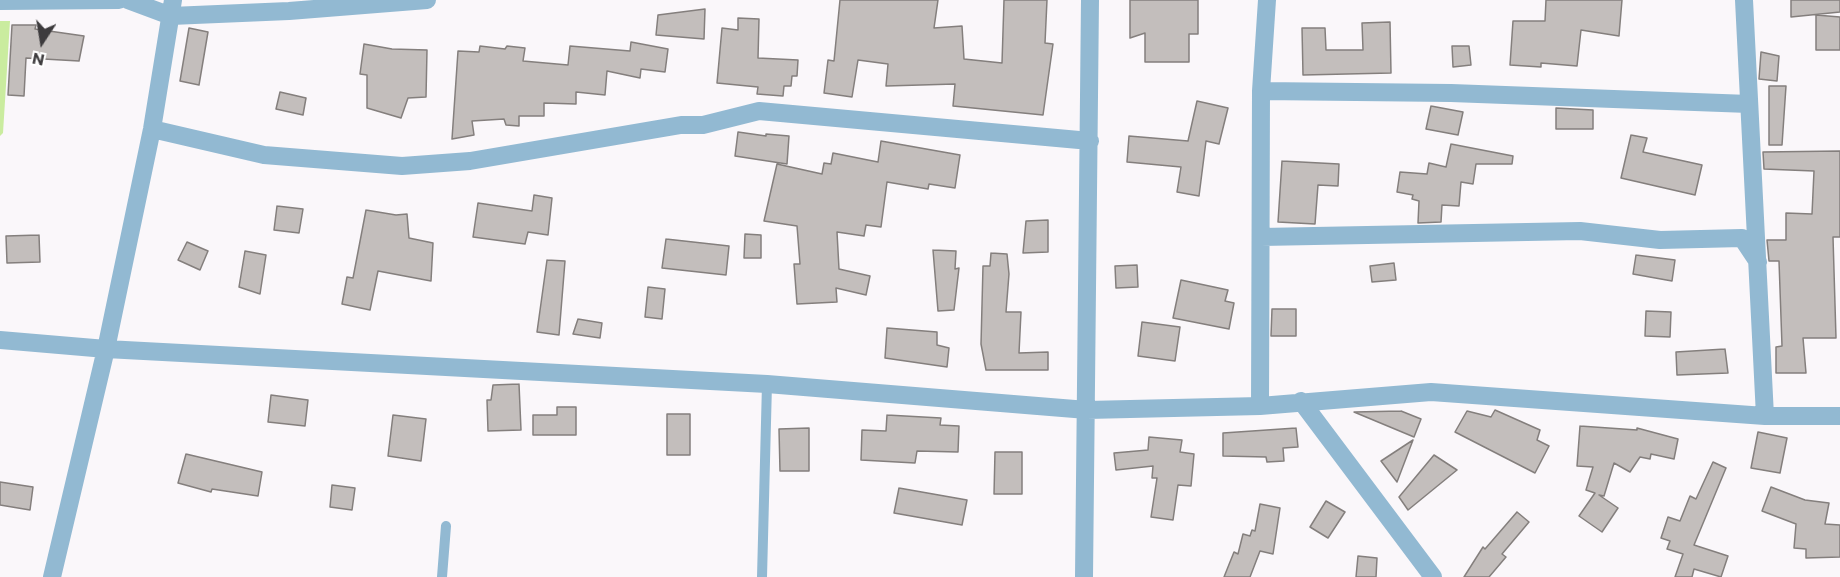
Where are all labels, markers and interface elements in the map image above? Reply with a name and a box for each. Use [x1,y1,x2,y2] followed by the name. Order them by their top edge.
[12,12,72,72] north arrow
[30,50,46,71] text: N

